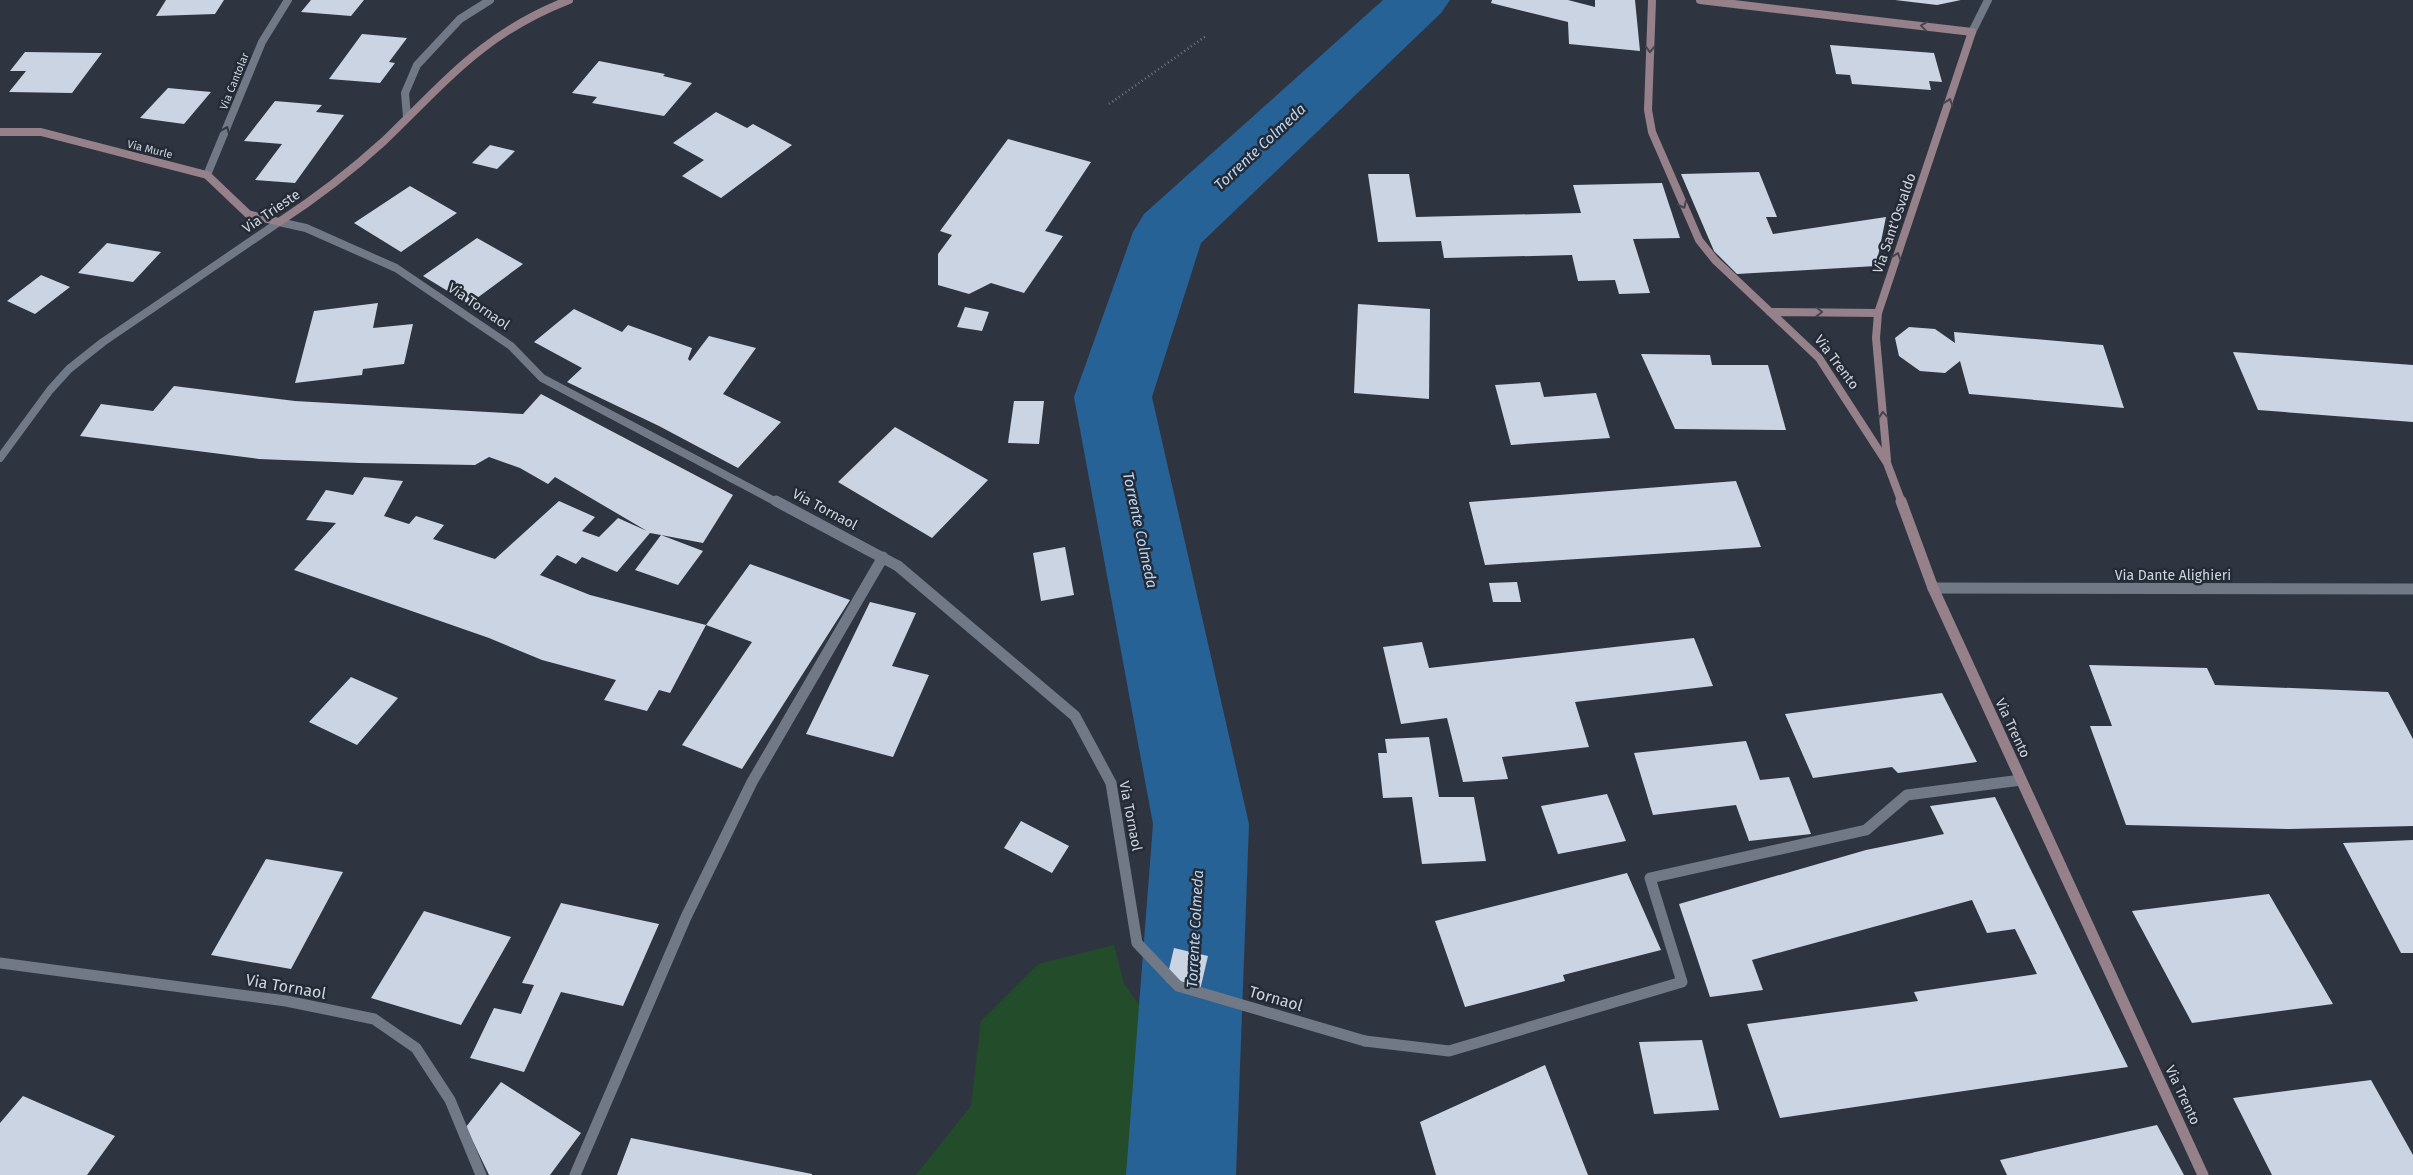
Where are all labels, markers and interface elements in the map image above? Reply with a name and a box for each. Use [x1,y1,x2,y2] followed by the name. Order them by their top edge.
[1920,21,1928,32] one-way arrow
[1645,45,1655,53] one-way arrow
[217,50,252,112] street label: Via Cantolar
[1943,98,1953,106] one-way arrow
[1211,100,1309,194] water label: Torrente Colmeda
[219,126,230,135] one-way arrow
[126,138,174,161] street label: Via Murle
[1869,171,1920,276] street label: Via Sant'Osvaldo
[239,186,303,237] street label: Via Trieste
[1676,200,1687,209] one-way arrow
[1891,252,1901,260] one-way arrow
[444,279,513,333] street label: Via Tornaol
[1816,307,1823,317] one-way arrow
[1811,332,1863,393] street label: Via Trento
[1878,410,1889,418] one-way arrow
[1119,470,1161,590] water label: Torrente Colmeda
[789,485,860,534] street label: Via Tornaol
[2115,567,2231,584] street label: Via Dante Alighieri
[1991,696,2034,761] street label: Via Trento
[1115,780,1146,853] street label: Via Tornaol
[1183,869,1207,989] water label: Torrente Colmeda
[244,970,328,1003] street label: Via Tornaol
[1247,982,1305,1015] street label: Tornaol
[2161,1063,2204,1128] street label: Via Trento

